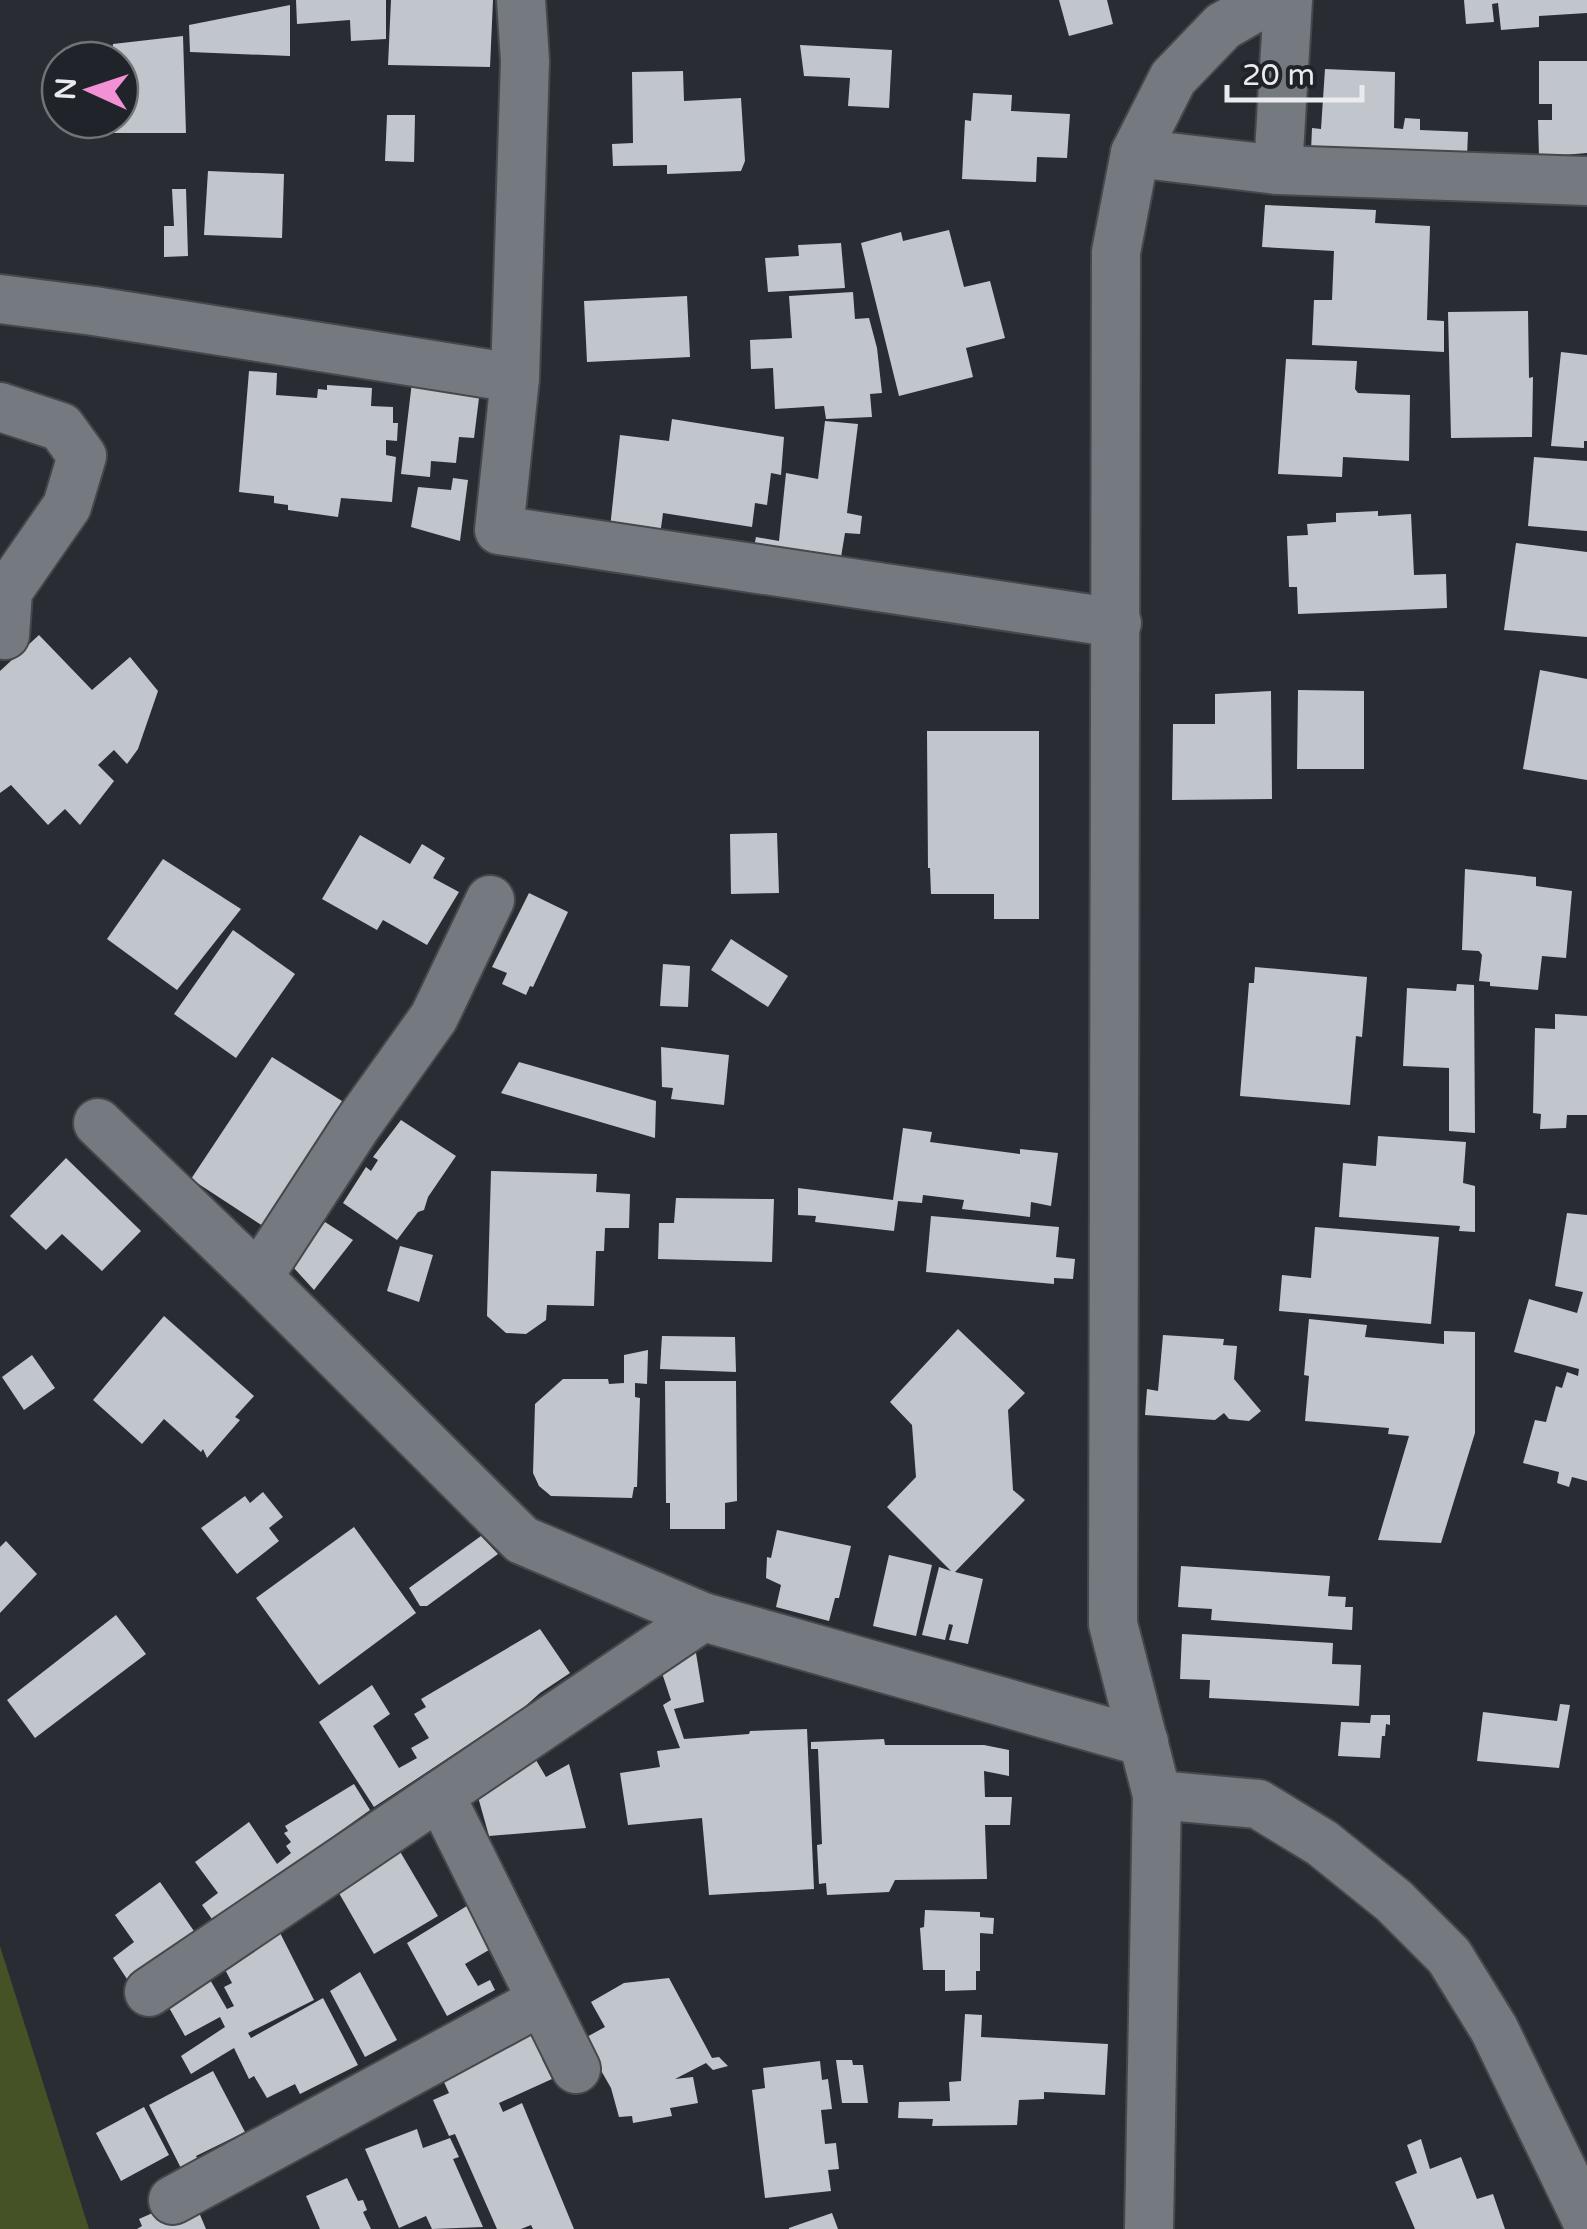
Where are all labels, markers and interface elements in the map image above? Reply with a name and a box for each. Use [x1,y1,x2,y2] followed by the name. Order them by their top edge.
[40,40,140,140] north arrow
[1227,40,1362,102] scale bar
[1242,57,1315,94] text: 20 m
[48,77,84,101] text: N

